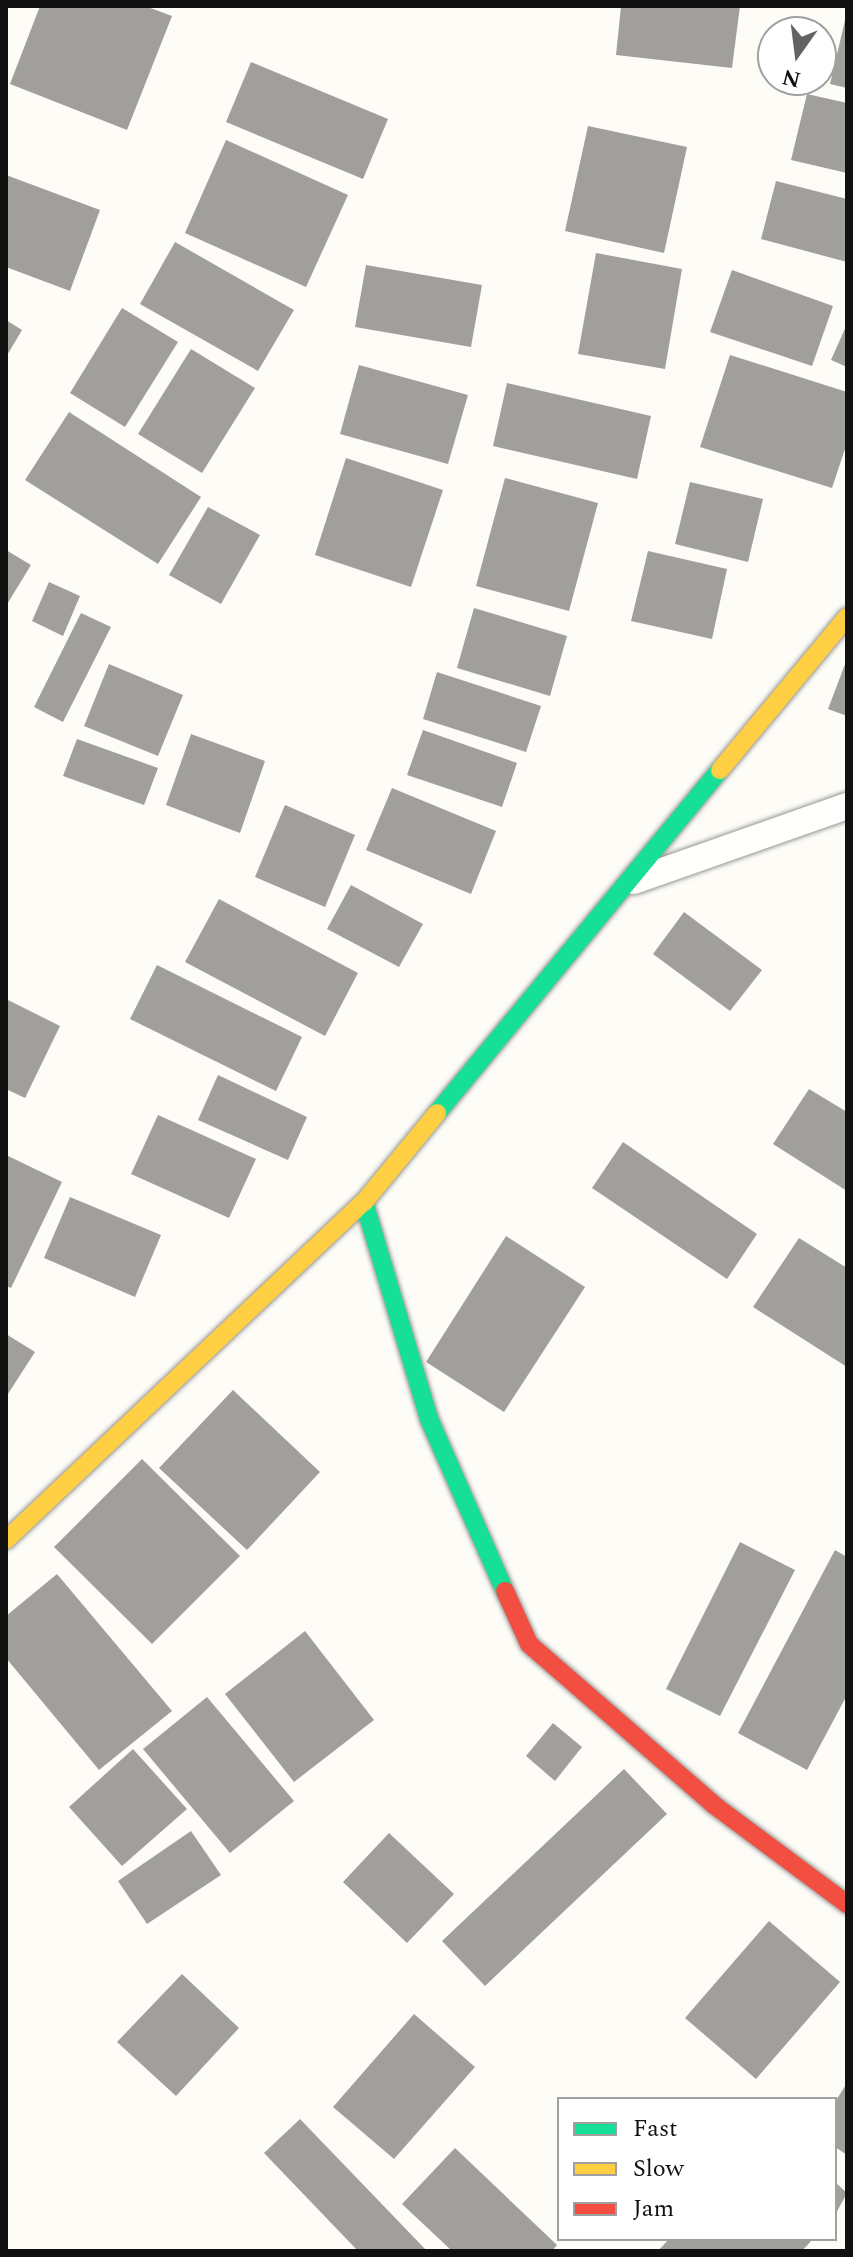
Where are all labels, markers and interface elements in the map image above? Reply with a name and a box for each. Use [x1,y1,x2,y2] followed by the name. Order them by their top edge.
[757,16,837,96] north arrow
[779,60,804,96] text: N
[557,2097,837,2241] legend
[633,2111,678,2147] text: Fast
[633,2151,684,2187] text: Slow
[633,2191,674,2227] text: Jam

